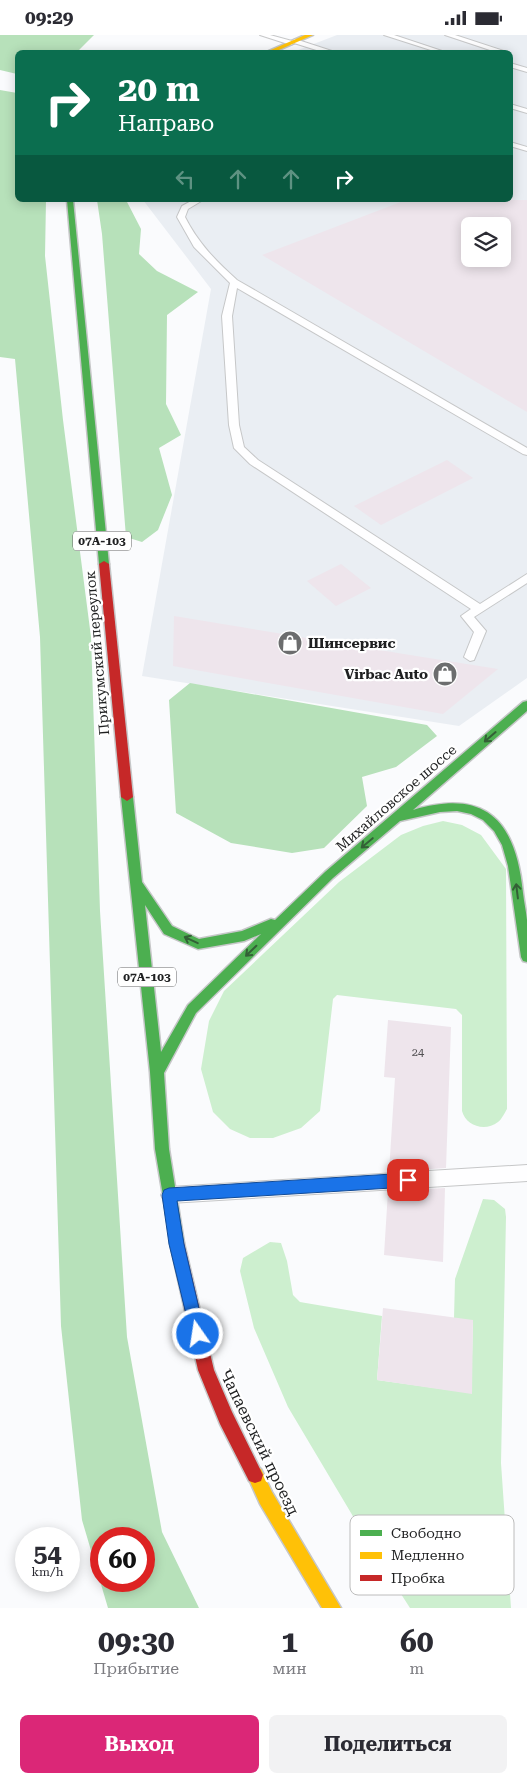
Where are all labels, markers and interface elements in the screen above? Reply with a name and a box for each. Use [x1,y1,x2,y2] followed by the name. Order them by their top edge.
[25,6,74,29] text: 09:29
[118,69,200,110] text: 20 m
[35,70,100,135] icon: right
[118,111,214,136] text: Направо
[171,165,199,193] icon: left
[224,165,252,193] icon: ahead
[277,165,305,193] icon: ahead
[330,165,358,193] icon: right
[461,217,511,267] map controls
[461,217,511,267] button: layers
[73,531,131,551] road number: 07А-103
[82,570,112,736] street label: Прикумский переулок
[277,630,303,656] shop icon: Шинсервис
[308,635,396,651] place label: Шинсервис
[432,661,458,687] shop icon: Virbac Auto
[344,666,428,682] place label: Virbac Auto
[484,731,497,742] one-way arrow
[333,741,460,855] street label: Михайловское шоссе
[361,837,374,848] one-way arrow
[512,884,522,900] one-way arrow
[184,935,199,945] one-way arrow
[245,945,257,957] one-way arrow
[118,967,176,987] road number: 07А-103
[412,1046,425,1059] house number: 24
[387,1159,429,1201] pin
[394,1166,422,1194] icon: arrive
[171,1307,223,1359] position arrow
[216,1366,303,1518] street label: Чапаевский проезд
[350,1515,514,1595] legend
[391,1525,461,1541] text: Свободно
[90,1527,155,1592] speed limit sign: 60
[33,1539,62,1568] text: 54
[391,1547,464,1563] text: Медленно
[31,1565,64,1579] text: km/h
[391,1570,445,1586] text: Пробка
[98,1624,175,1659] text: 09:30
[281,1624,298,1659] text: 1
[400,1624,434,1659] text: 60
[93,1659,179,1678] text: Прибытие
[273,1659,307,1678] text: мин
[409,1659,424,1678] text: m
[20,1715,259,1773] button: Выход
[269,1715,507,1773] button: Поделиться

